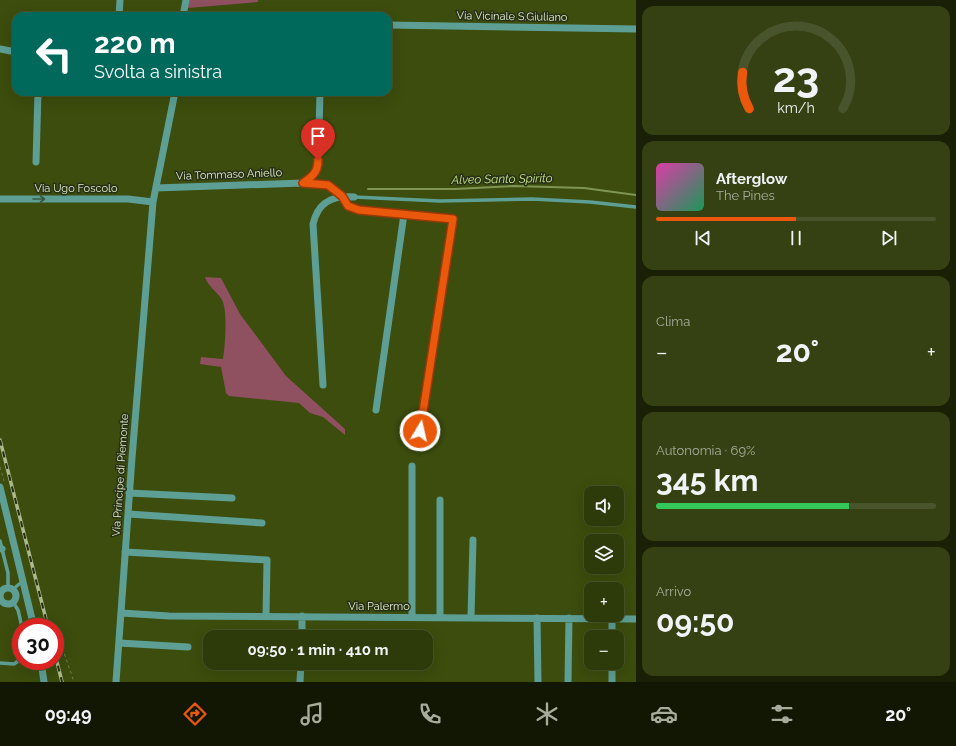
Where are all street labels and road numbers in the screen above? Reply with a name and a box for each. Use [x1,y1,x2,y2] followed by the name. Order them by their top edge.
[456,9,568,24] street label: Via Vicinale S.Giuliano
[176,166,283,183] street label: Via Tommaso Aniello
[34,182,118,195] street label: Via Ugo Foscolo
[110,412,131,537] street label: Via Principe di Piemonte
[348,600,410,613] street label: Via Palermo

